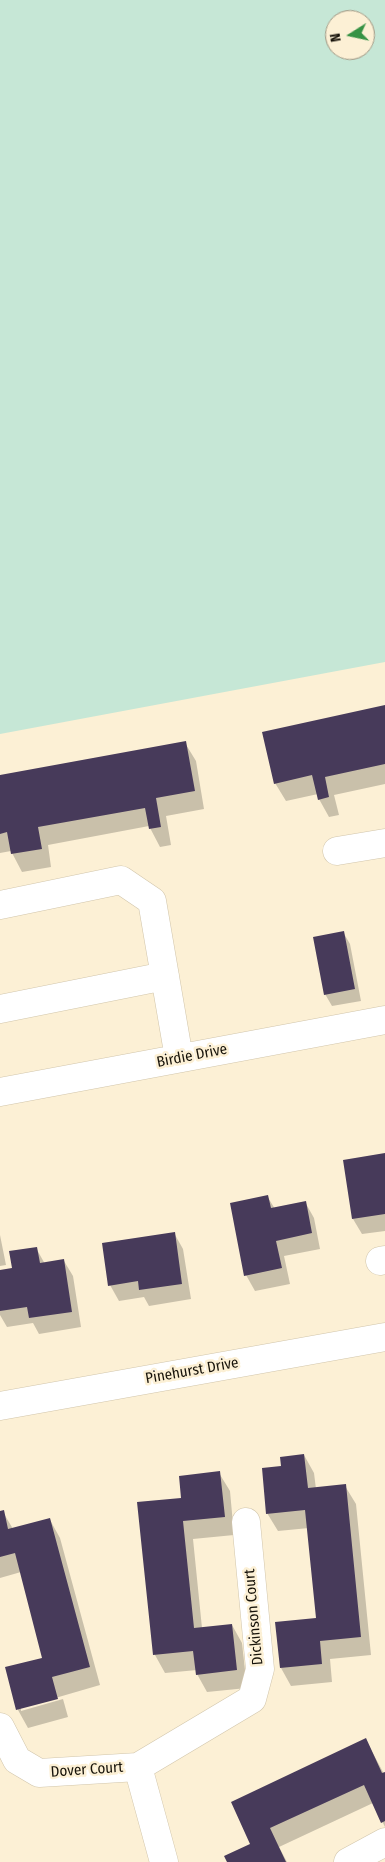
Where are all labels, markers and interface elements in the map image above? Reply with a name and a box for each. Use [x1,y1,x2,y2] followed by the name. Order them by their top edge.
[325,10,375,60] north arrow
[327,32,345,43] text: N
[155,1040,229,1072] street label: Birdie Drive
[144,1354,240,1388] street label: Pinehurst Drive
[241,1568,267,1666] street label: Dickinson Court
[50,1758,124,1782] street label: Dover Court

